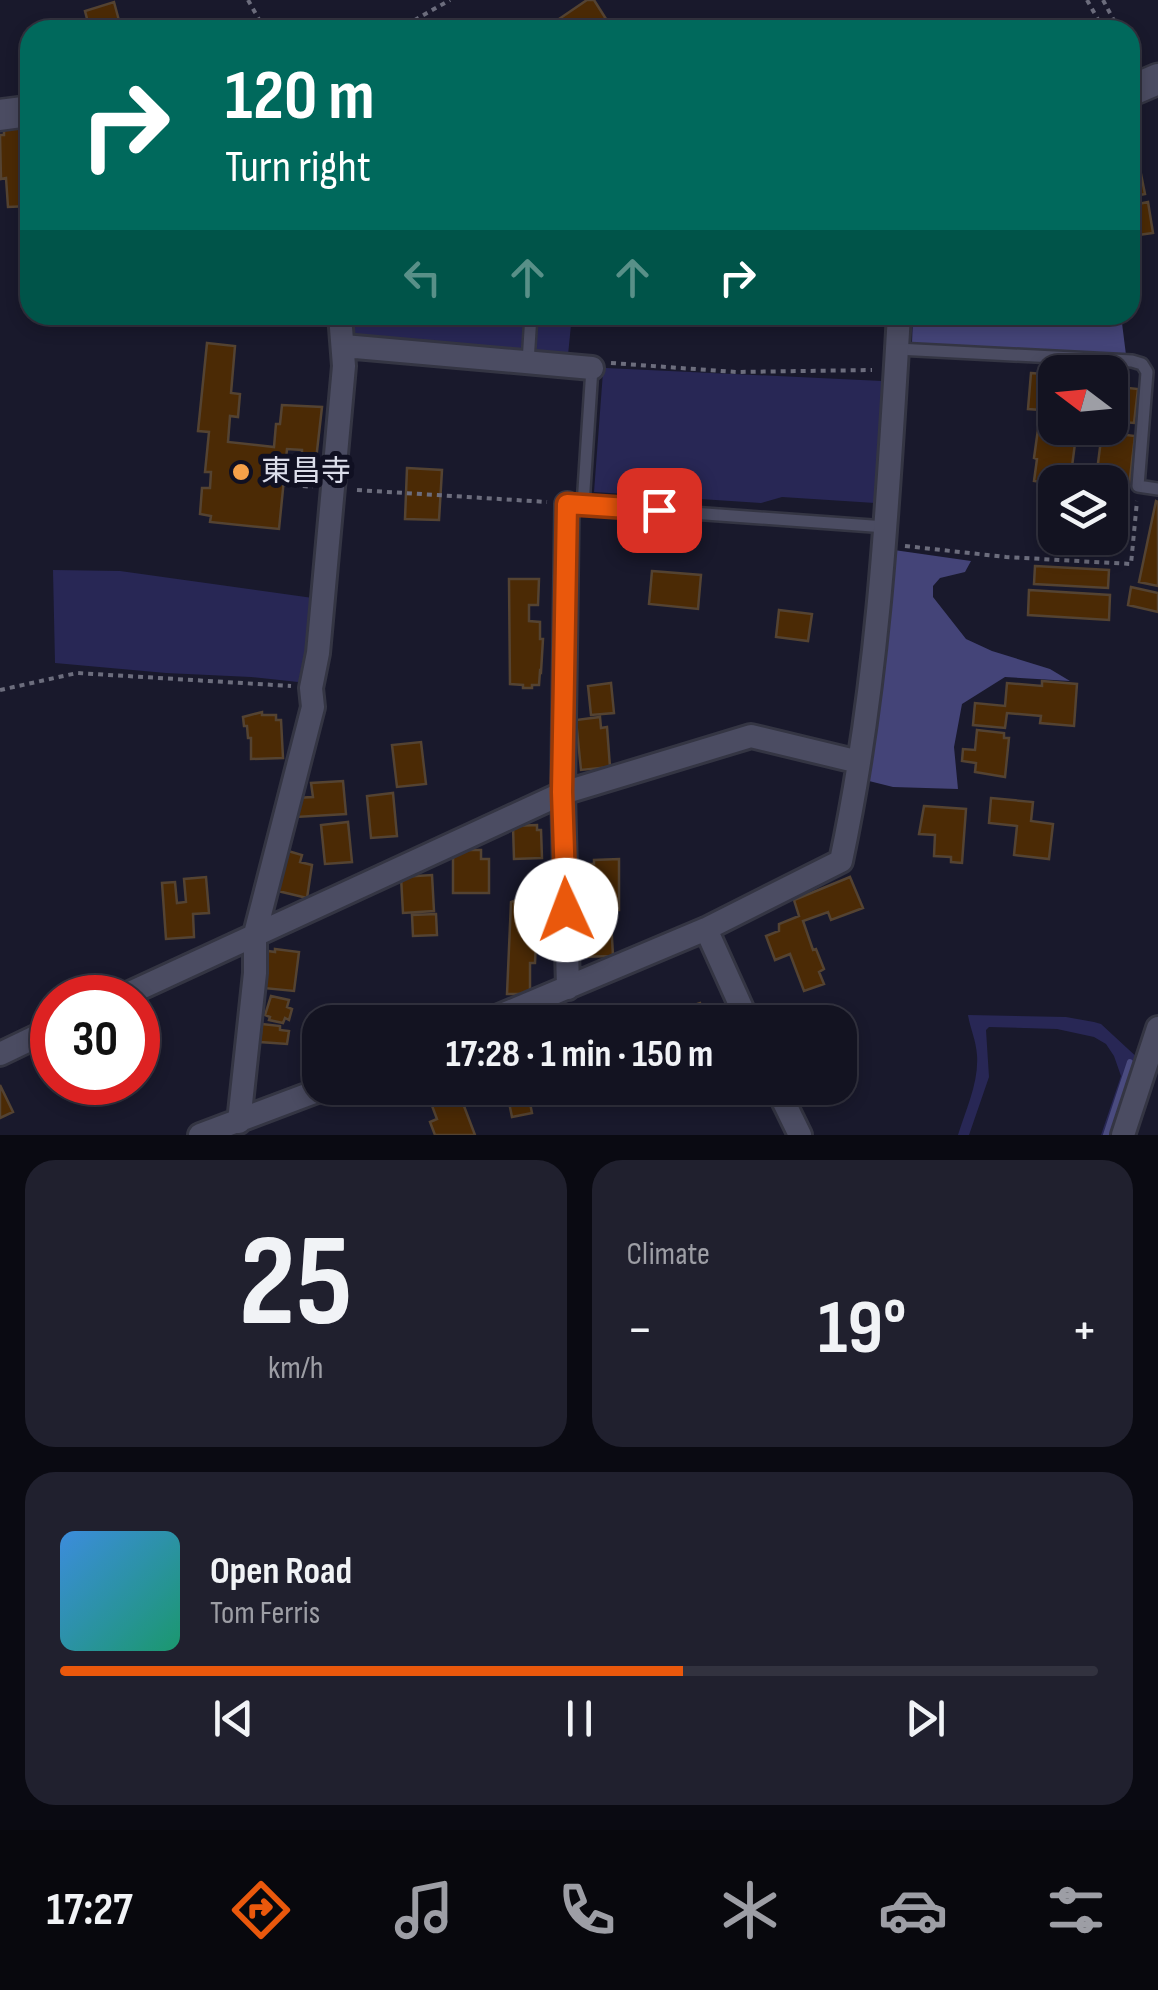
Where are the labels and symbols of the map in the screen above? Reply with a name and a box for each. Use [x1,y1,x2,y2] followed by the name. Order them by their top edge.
[1038,355,1128,445] north arrow
[261,454,351,490] place label: 東昌寺
[230,461,252,483] marker: 東昌寺
[617,468,702,553] pin
[514,858,618,962] position arrow
[30,975,160,1105] speed limit sign: 30

